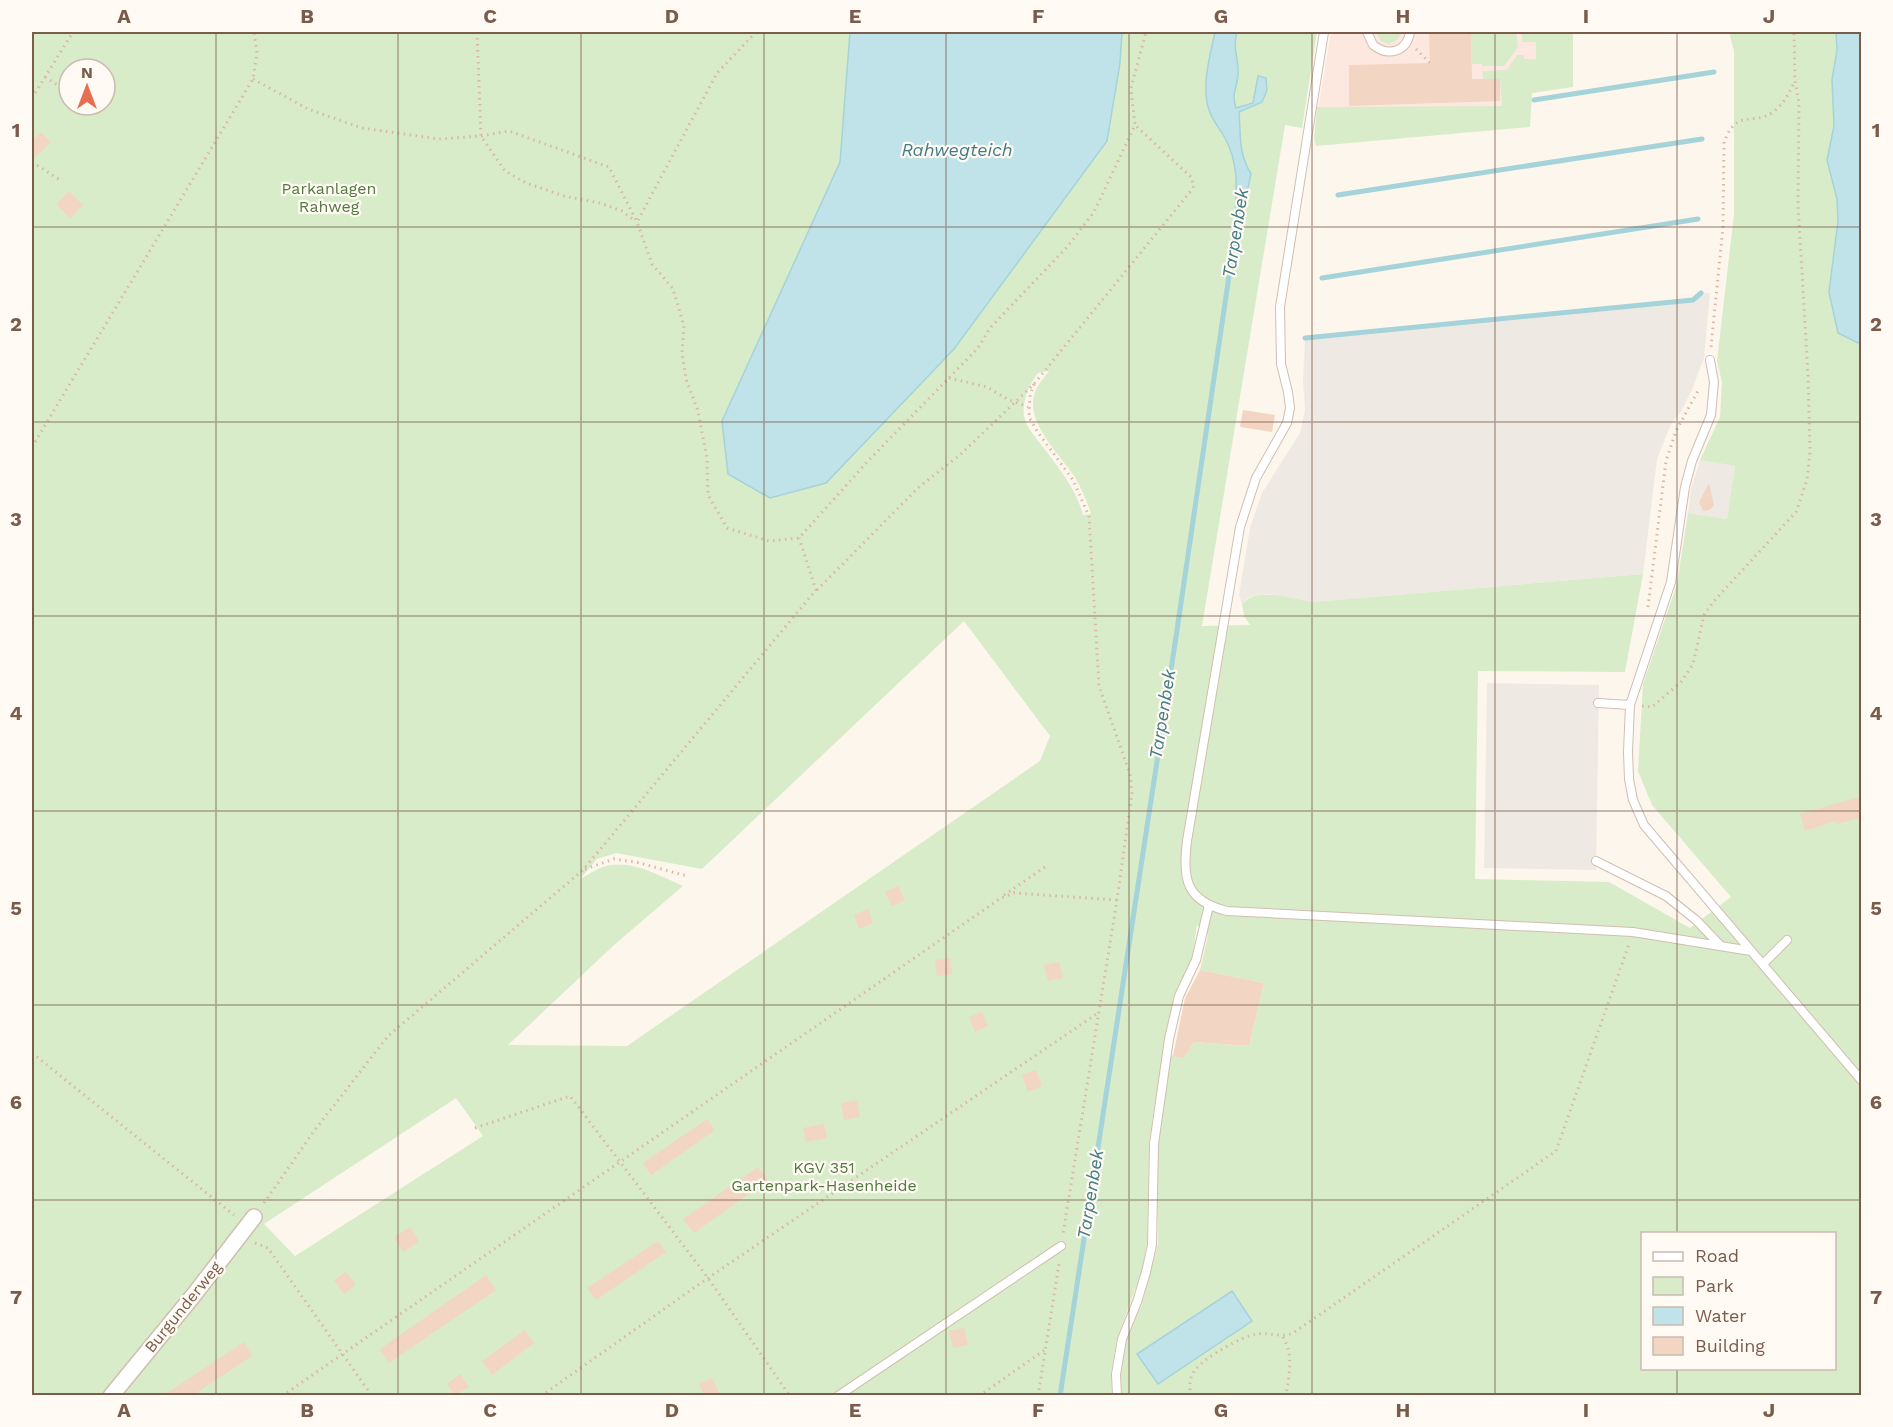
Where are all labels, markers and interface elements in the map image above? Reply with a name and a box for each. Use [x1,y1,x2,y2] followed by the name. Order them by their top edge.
[117,4,131,28] text: A
[300,4,314,28] text: B
[483,4,497,28] text: C
[665,4,679,28] text: D
[849,4,861,28] text: E
[1032,4,1044,28] text: F
[1214,4,1228,28] text: G
[1396,4,1410,28] text: H
[1583,4,1589,28] text: I
[1763,4,1775,28] text: J
[57,57,117,117] north arrow
[81,63,93,82] text: N
[12,118,20,142] text: 1
[1872,118,1880,142] text: 1
[901,139,1013,160] water label: Rahwegteich
[282,179,376,216] park label: Parkanlagen Rahweg
[1218,186,1253,279] water label: Tarpenbek
[10,312,22,336] text: 2
[1870,312,1882,336] text: 2
[10,507,22,531] text: 3
[1870,507,1882,531] text: 3
[1145,667,1180,760] water label: Tarpenbek
[10,701,23,725] text: 4
[1870,701,1883,725] text: 4
[10,896,22,920] text: 5
[1870,896,1882,920] text: 5
[10,1090,22,1114] text: 6
[1870,1090,1882,1114] text: 6
[1073,1147,1108,1240] water label: Tarpenbek
[731,1158,917,1195] park label: KGV 351 Gartenpark-Hasenheide
[1641,1232,1836,1370] legend
[1695,1245,1739,1266] text: Road
[141,1257,226,1356] street label: Burgunderweg
[1695,1275,1734,1296] text: Park
[10,1285,22,1309] text: 7
[1870,1285,1882,1309] text: 7
[1695,1305,1747,1326] text: Water
[1695,1335,1765,1356] text: Building
[117,1398,131,1422] text: A
[300,1398,314,1422] text: B
[483,1398,497,1422] text: C
[665,1398,679,1422] text: D
[849,1398,861,1422] text: E
[1032,1398,1044,1422] text: F
[1214,1398,1228,1422] text: G
[1396,1398,1410,1422] text: H
[1583,1398,1589,1422] text: I
[1763,1398,1775,1422] text: J

